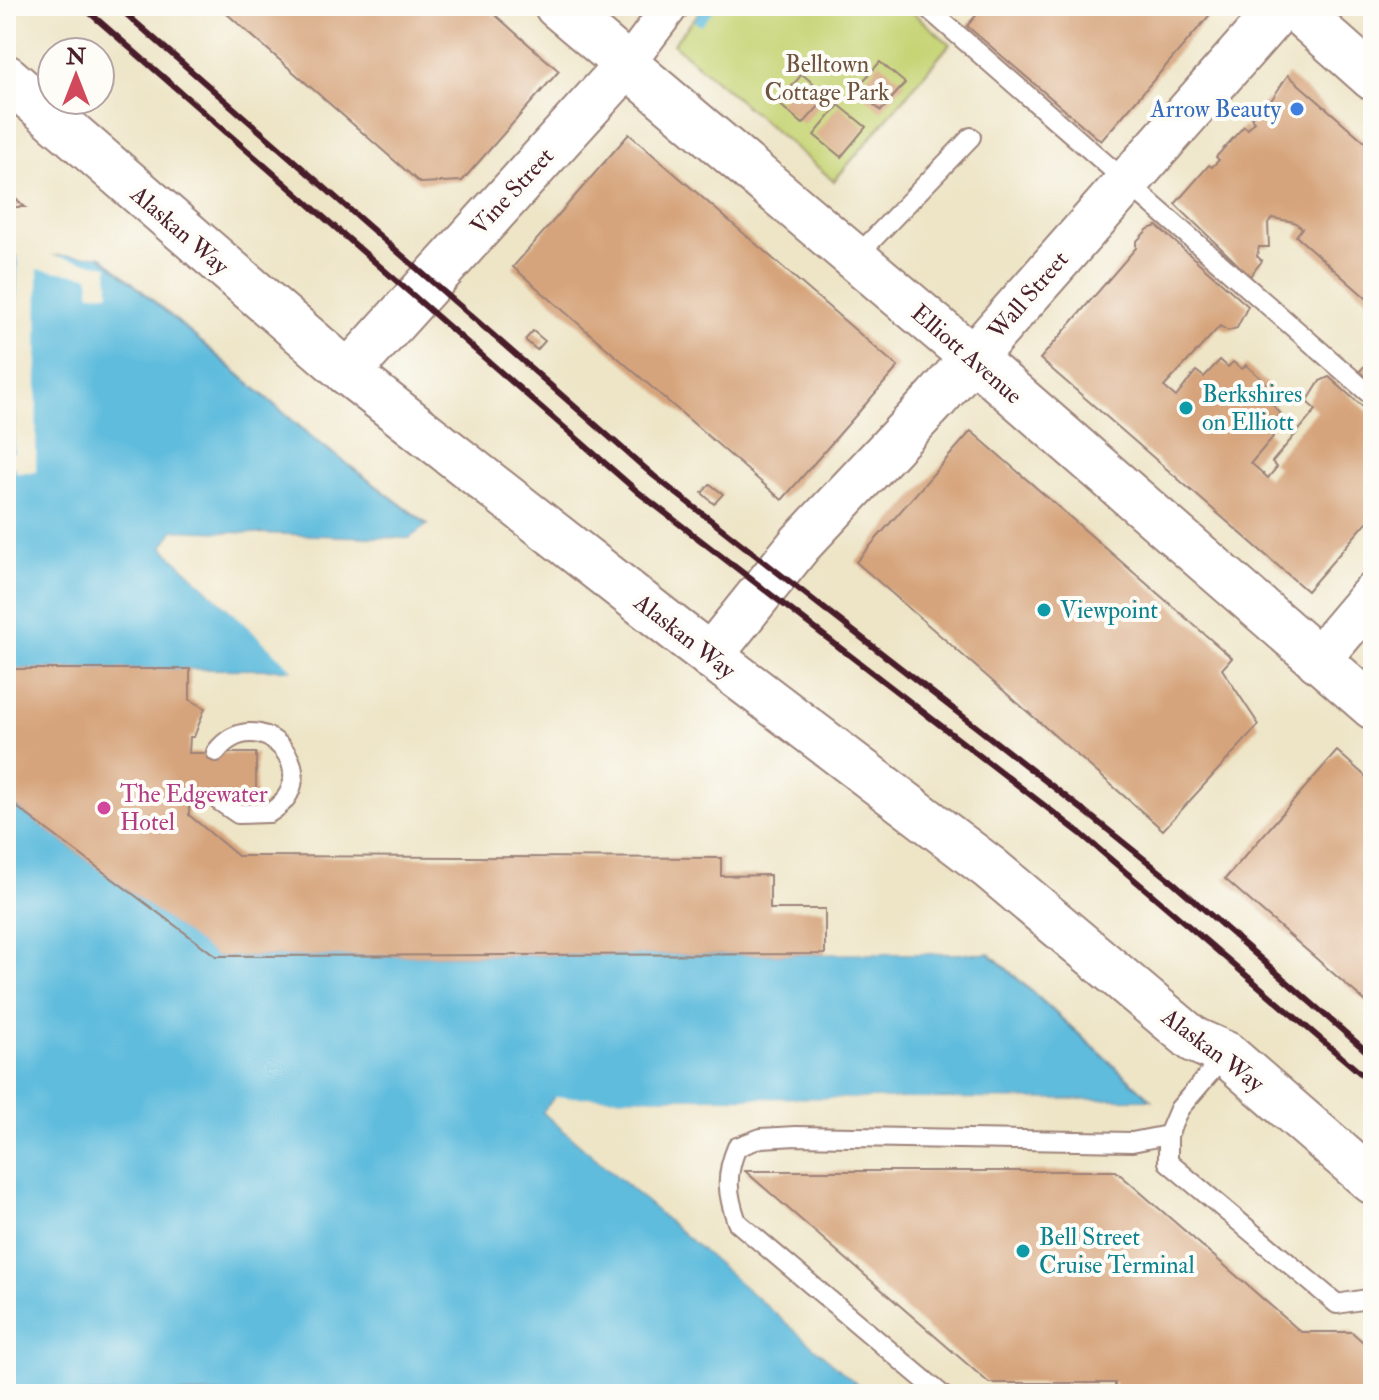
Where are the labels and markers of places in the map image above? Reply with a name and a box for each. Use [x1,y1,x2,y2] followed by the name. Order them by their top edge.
[1149,94,1281,125] place label: Arrow Beauty
[1288,100,1306,118] marker: Arrow Beauty
[1202,379,1302,438] place label: Berkshires on Elliott
[1177,399,1195,417] marker: Berkshires on Elliott
[1060,595,1158,626] place label: Viewpoint
[1035,601,1053,619] marker: Viewpoint
[120,779,268,838] place label: The Edgewater Hotel
[95,799,113,817] marker: The Edgewater Hotel
[1039,1222,1195,1281] place label: Bell Street Cruise Terminal
[1014,1242,1032,1260] marker: Bell Street Cruise Terminal

